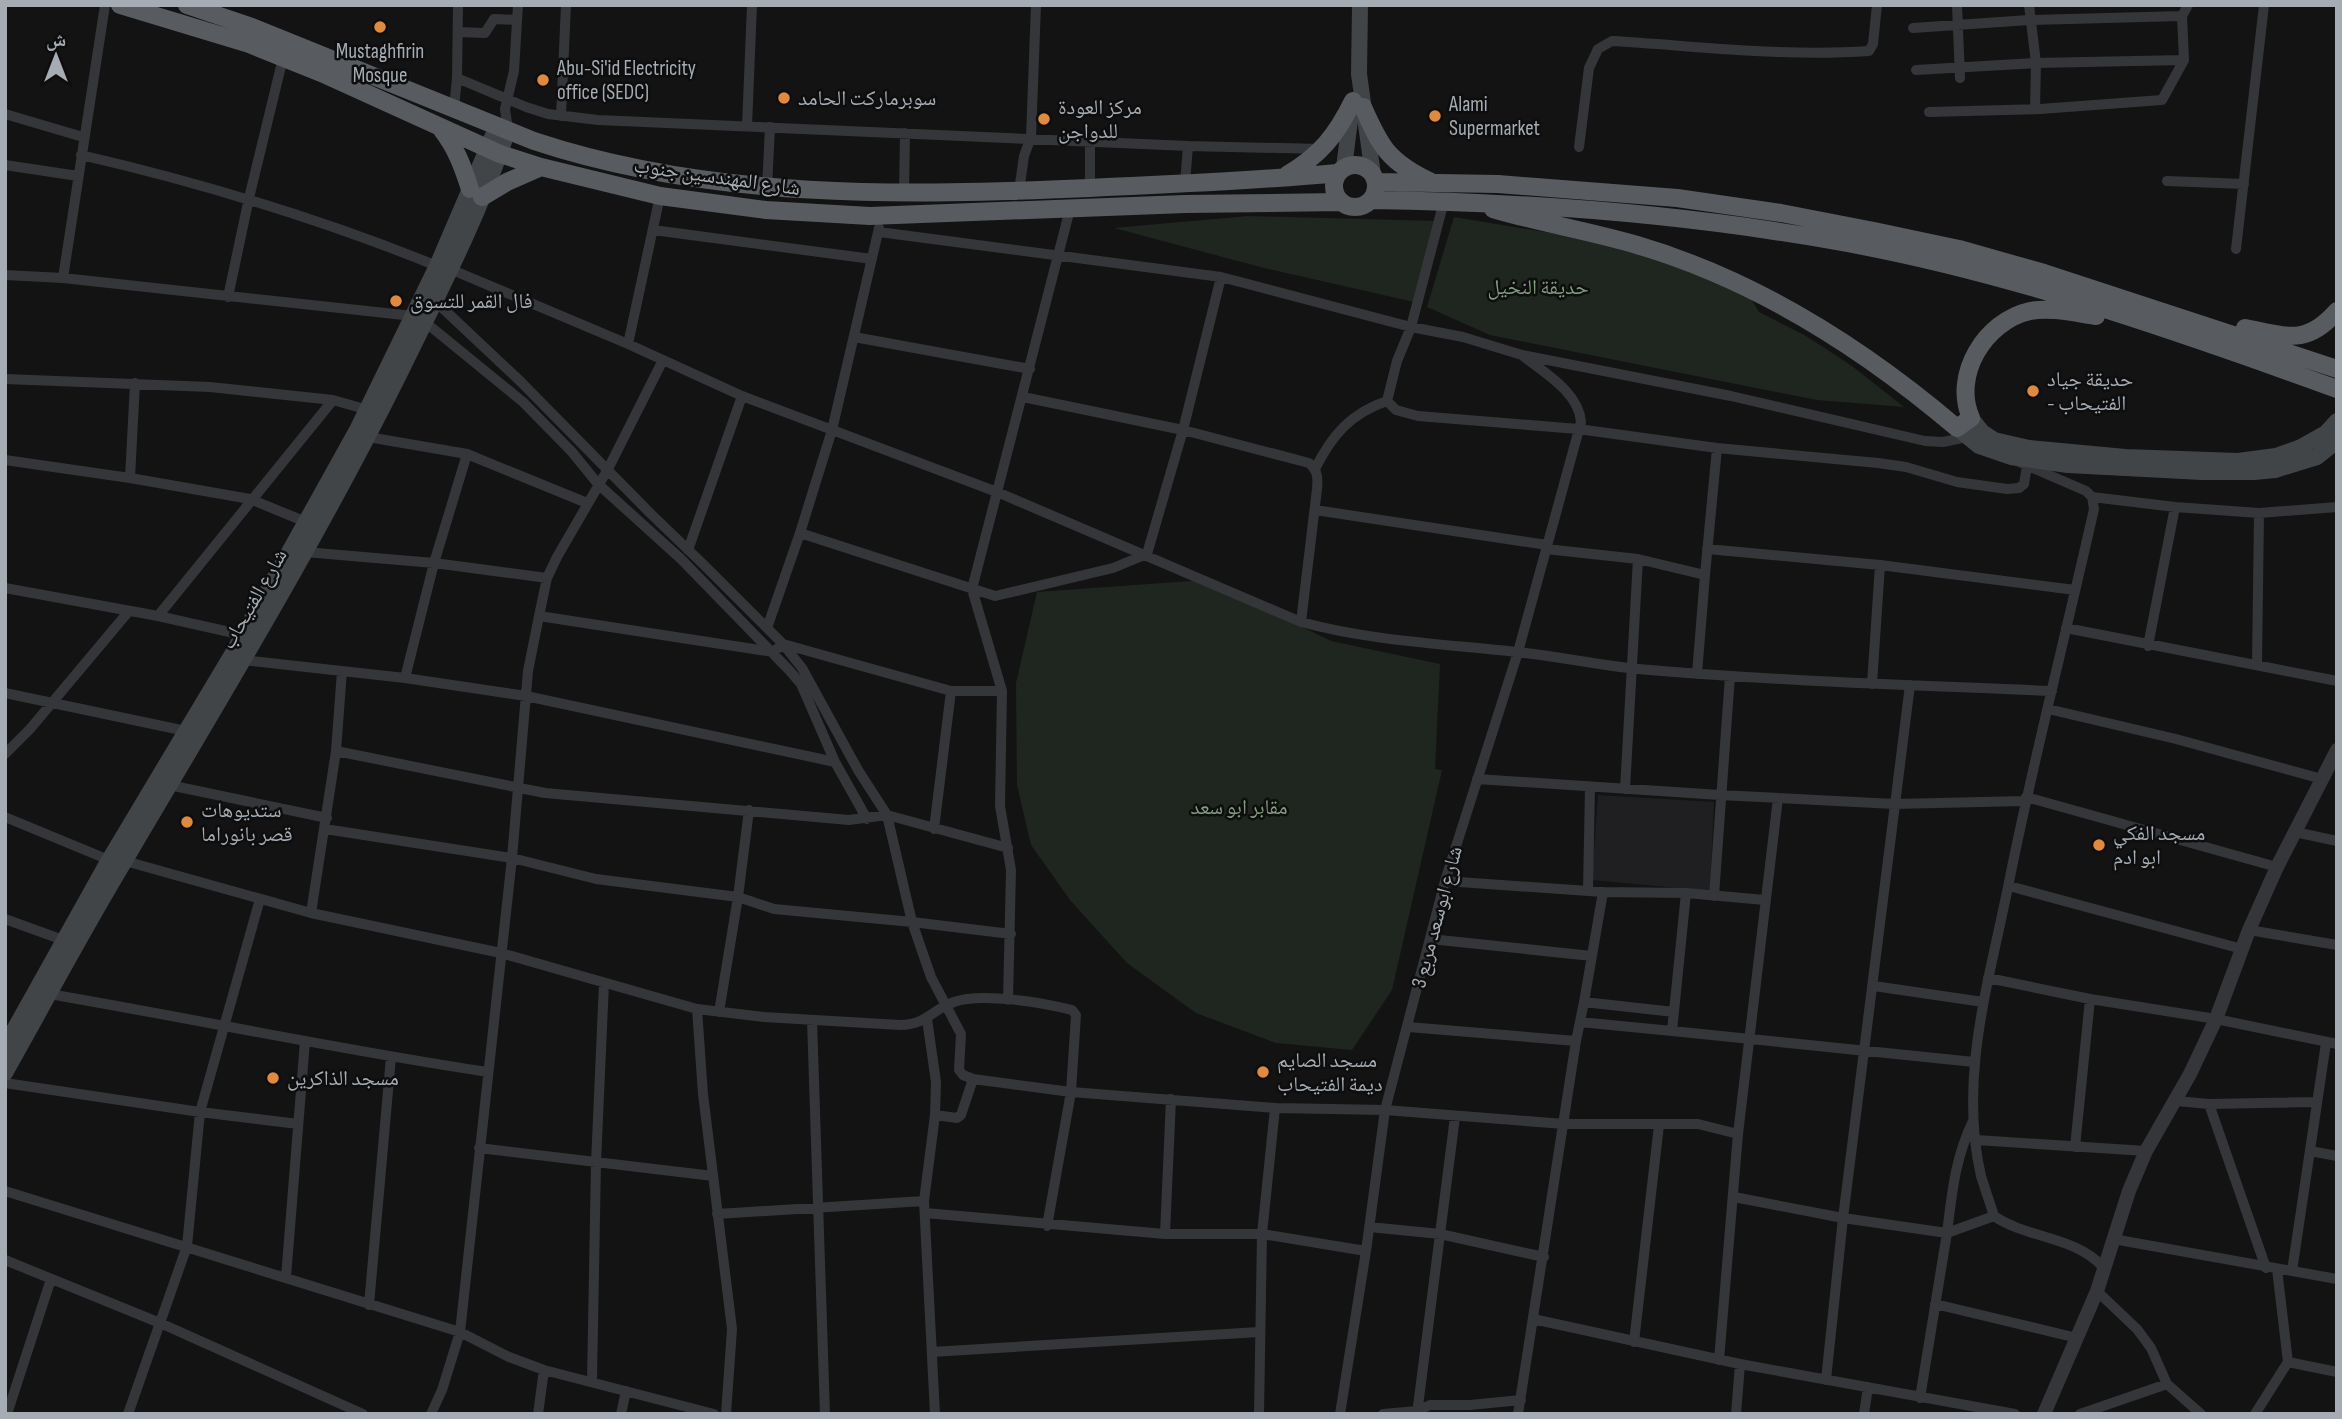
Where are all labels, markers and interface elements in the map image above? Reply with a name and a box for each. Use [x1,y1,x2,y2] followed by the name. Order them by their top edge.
[372,19,388,35] marker: Mustaghfirin Mosque
[21,21,91,91] north arrow
[46,29,66,52] text: ش
[336,39,424,88] place label: Mustaghfirin Mosque
[556,56,696,105] place label: Abu-Si'id Electricity office (SEDC)
[535,72,551,88] marker: Abu-Si'id Electricity office (SEDC)
[798,86,936,111] place label: سوبرماركت الحامد
[776,90,792,106] marker: سوبرماركت الحامد
[1448,92,1540,141] place label: Alami Supermarket
[1058,95,1142,144] place label: مركز العودة للدواجن
[1427,108,1443,124] marker: Alami Supermarket
[1036,111,1052,127] marker: مركز العودة للدواجن
[632,153,802,201] street label: شارع المهندسين جنوب
[1487,275,1589,300] park label: حديقة النخيل
[410,289,533,314] place label: فال القمر للتسوق
[388,293,404,309] marker: فال القمر للتسوق
[2047,367,2133,416] place label: حديقة جياد - الفتيحاب
[2025,383,2041,399] marker: حديقة جياد - الفتيحاب
[215,544,293,654] street label: شارع الفتيحاب
[1190,795,1288,820] park label: مقابر ابو سعد
[201,798,293,847] place label: ستديوهات قصر بانوراما
[179,814,195,830] marker: ستديوهات قصر بانوراما
[2113,821,2205,871] place label: مسجد الفكي ابو ادم
[2091,837,2107,853] marker: مسجد الفكي ابو ادم
[1406,843,1468,991] street label: شارع ابوسعد مربع 3
[1277,1048,1383,1097] place label: مسجد الصايم ديمة الفتيحاب
[1255,1064,1271,1080] marker: مسجد الصايم ديمة الفتيحاب
[287,1066,399,1091] place label: مسجد الذاكرين
[265,1070,281,1086] marker: مسجد الذاكرين

